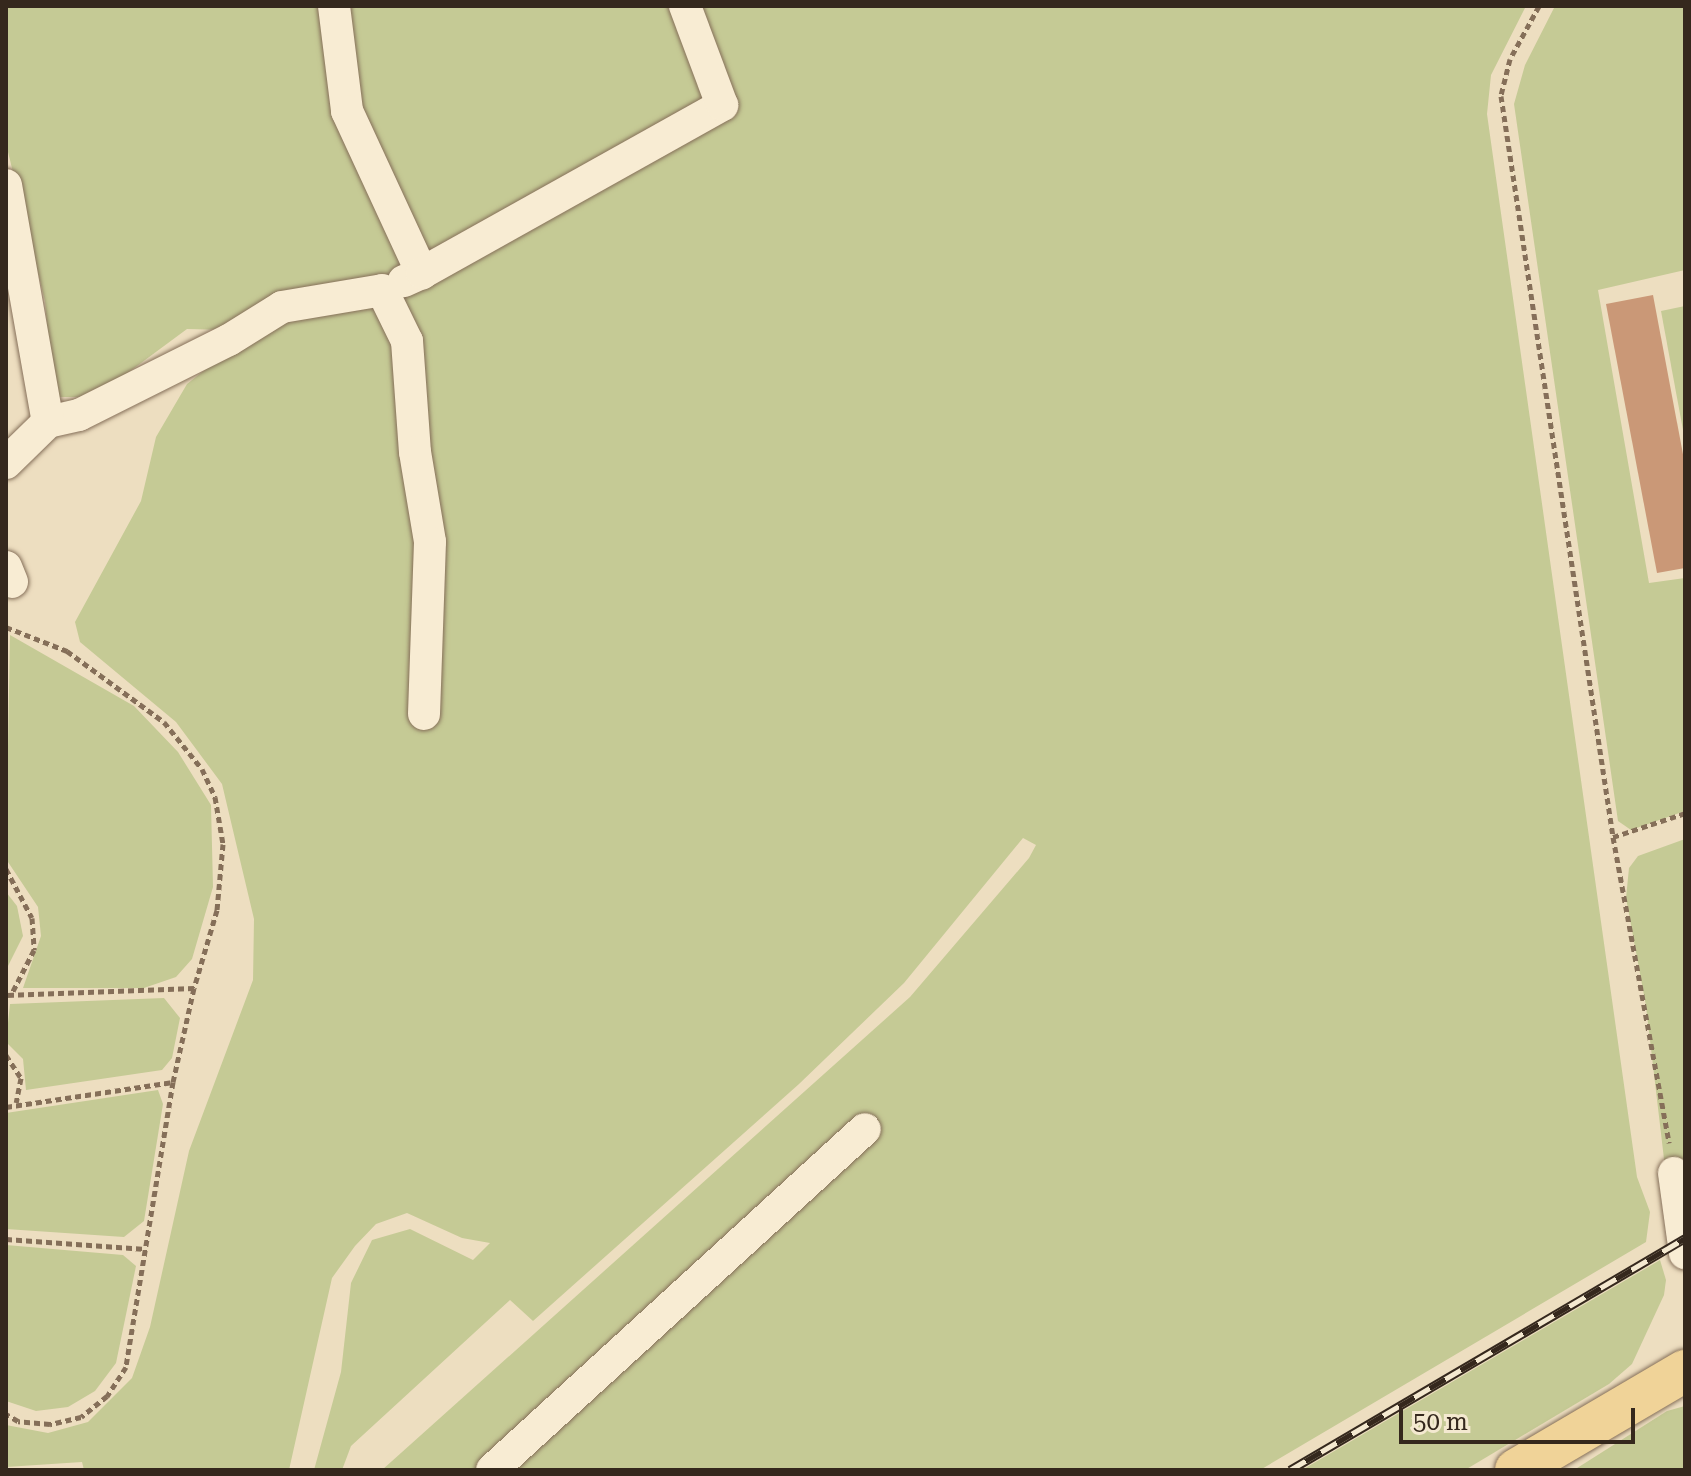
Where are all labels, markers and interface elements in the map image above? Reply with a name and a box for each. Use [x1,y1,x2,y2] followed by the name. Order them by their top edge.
[1403,1392,1639,1442] scale bar
[1413,1408,1468,1436] text: 50 m

